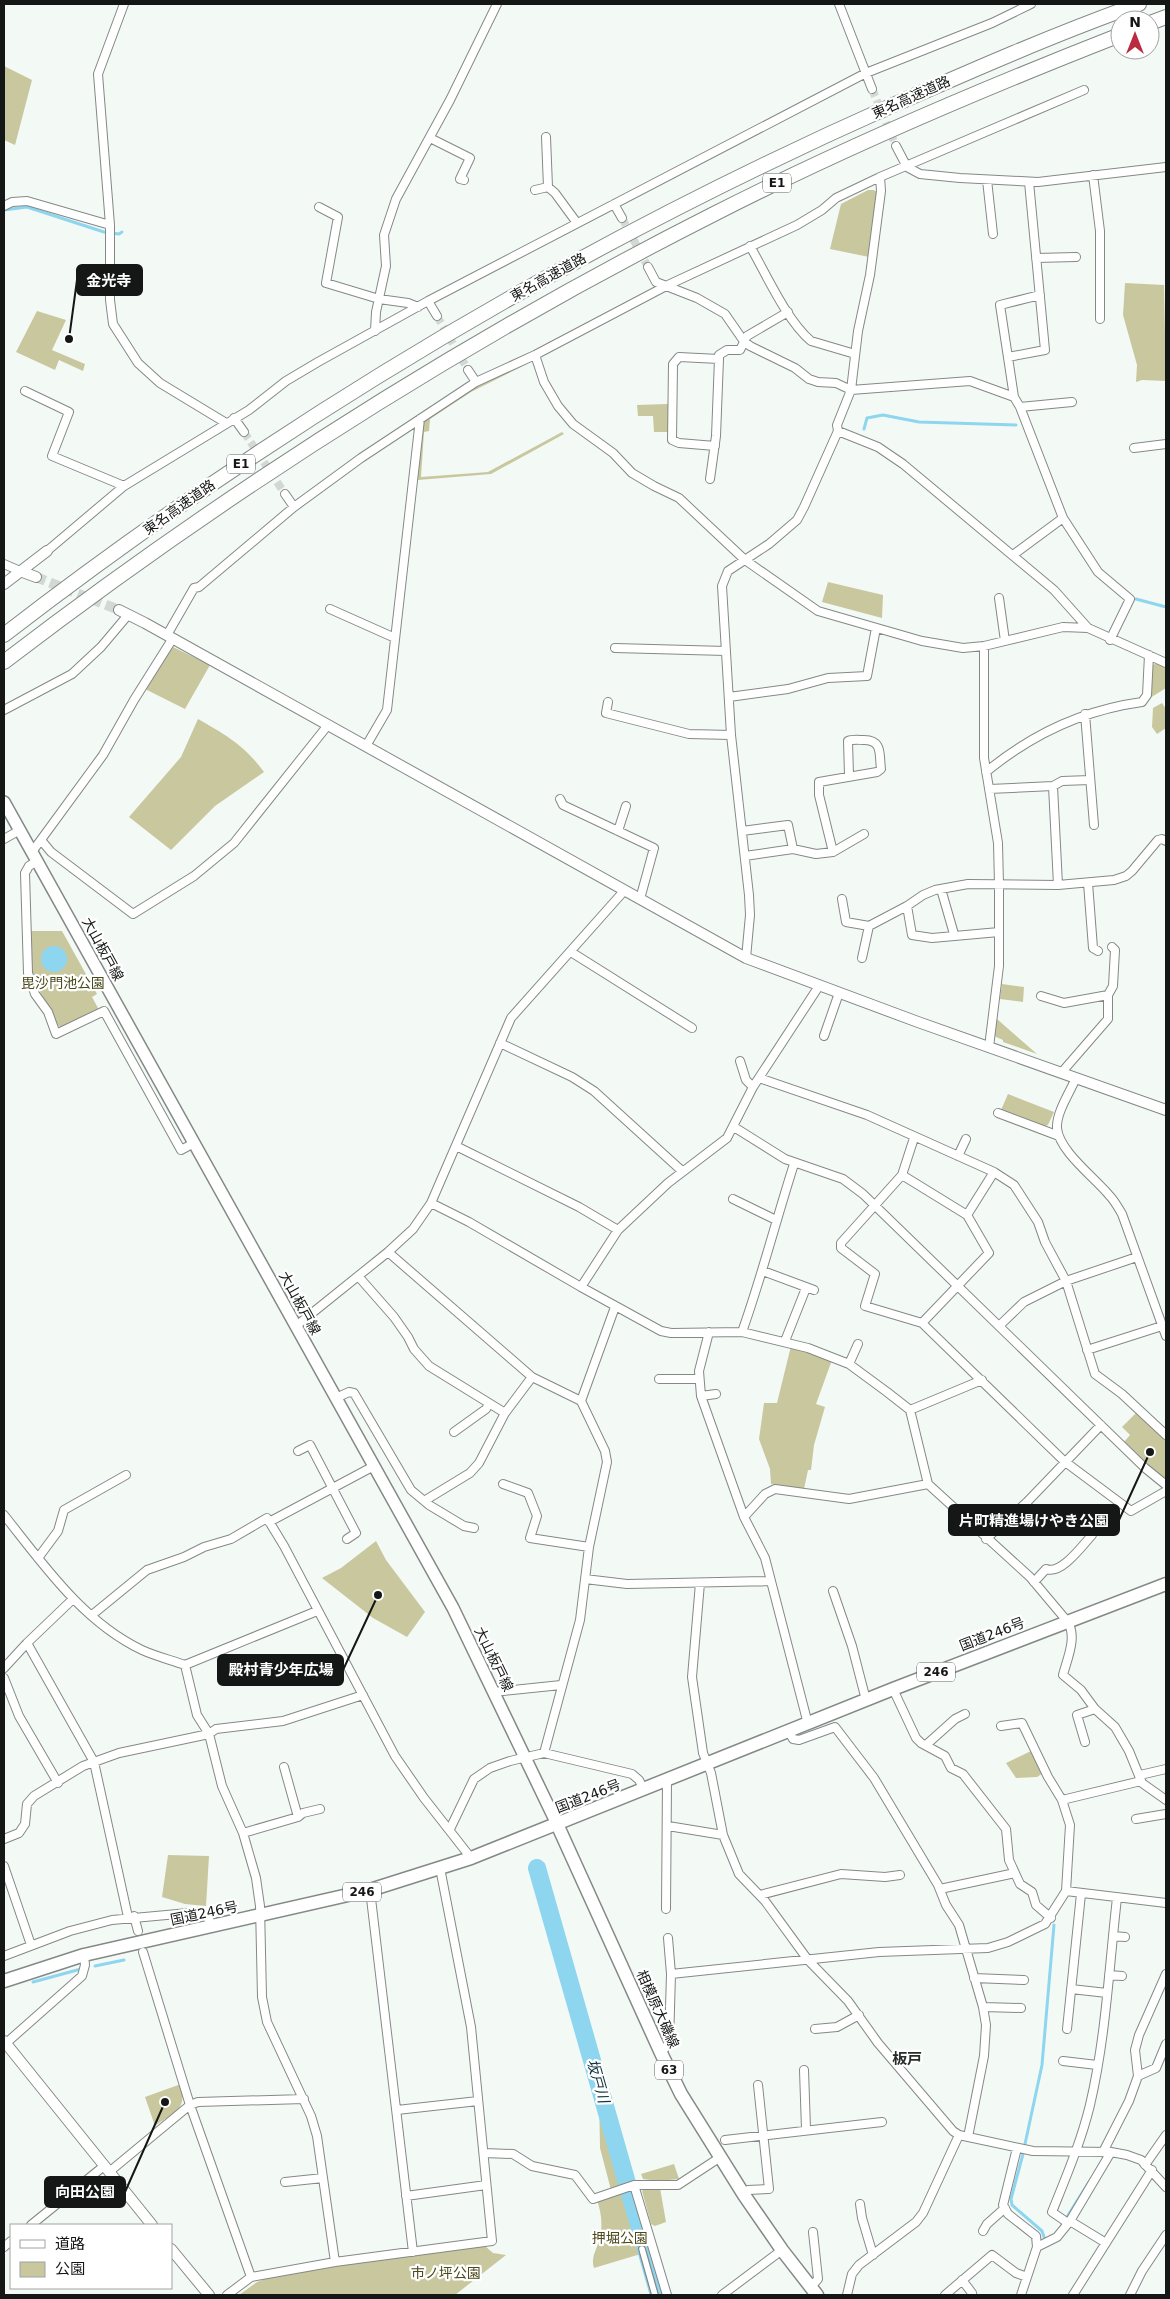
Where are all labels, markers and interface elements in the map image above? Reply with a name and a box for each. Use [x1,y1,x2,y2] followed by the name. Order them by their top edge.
[1110,10,1160,60] north arrow
[1129,14,1141,30] text: N
[869,73,953,121] street label: 東名高速道路
[763,174,791,192] road number: E1
[507,250,589,304] street label: 東名高速道路
[77,265,142,295] callout: 金光寺
[86,272,132,290] text: 金光寺
[227,454,255,474] road number: E1
[140,476,218,538] street label: 東名高速道路
[79,915,127,983] street label: 大山板戸線
[21,975,105,991] park label: 毘沙門池公園
[276,1269,324,1337] street label: 大山板戸線
[949,1505,1119,1535] callout: 片町精進場けやき公園
[959,1512,1109,1530] text: 片町精進場けやき公園
[957,1614,1027,1654] street label: 国道246号
[471,1624,517,1694] street label: 大山板戸線
[218,1655,343,1685] callout: 殿村青少年広場
[228,1661,334,1679] text: 殿村青少年広場
[917,1662,955,1681] road number: 246
[553,1776,623,1816] street label: 国道246号
[343,1882,381,1901] road number: 246
[169,1898,239,1928] street label: 国道246号
[634,1967,682,2051] street label: 相模原大磯線
[892,2050,922,2068] district label: 板戸
[583,2057,613,2107] water label: 坂戸川
[655,2060,683,2080] road number: 63
[45,2177,125,2207] callout: 向田公園
[55,2183,115,2201] text: 向田公園
[10,2224,172,2289] legend
[592,2230,648,2246] park label: 押堀公園
[55,2235,85,2253] text: 道路
[55,2260,85,2278] text: 公園
[411,2265,481,2281] park label: 市ノ坪公園

